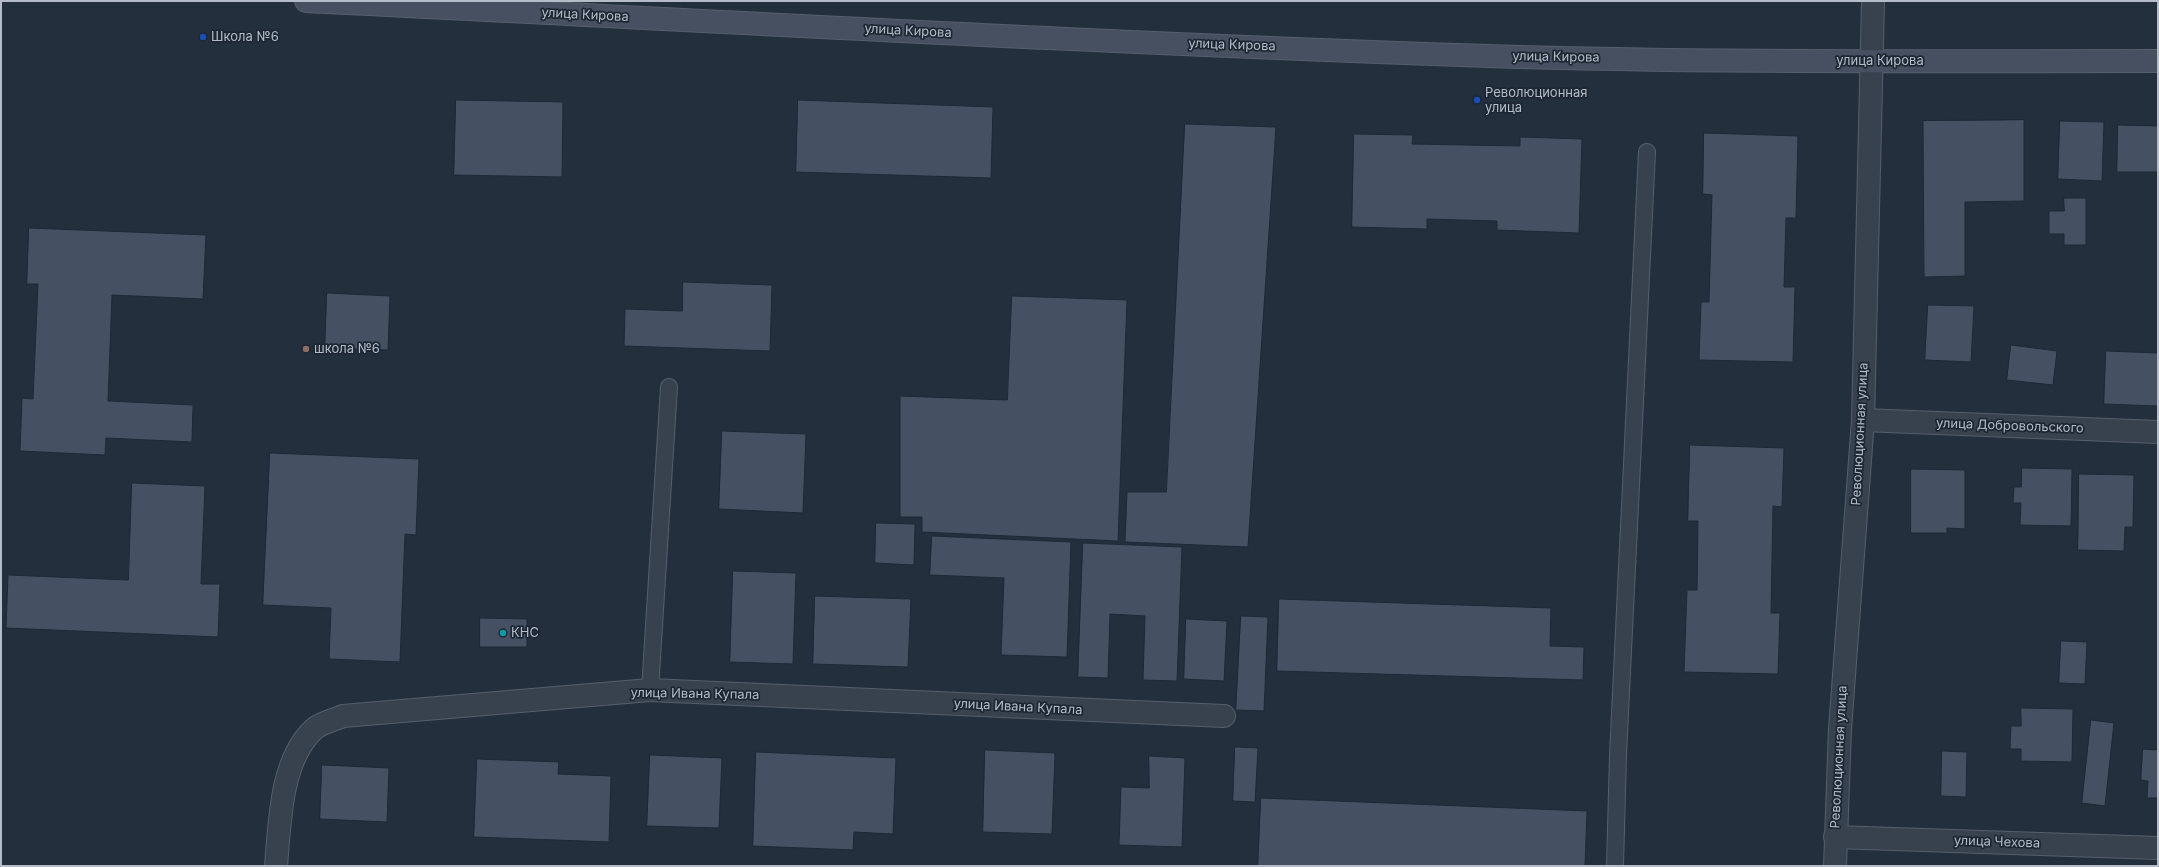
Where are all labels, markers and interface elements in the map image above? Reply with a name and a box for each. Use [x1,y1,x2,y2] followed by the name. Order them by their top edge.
[541,5,629,25] street label: улица Кирова
[864,21,952,41] street label: улица Кирова
[211,29,279,45] place label: Школа №6
[198,32,208,42] marker: Школа №6
[1188,36,1276,54] street label: улица Кирова
[1512,48,1600,66] street label: улица Кирова
[1836,53,1924,69] street label: улица Кирова
[1485,85,1588,116] place label: Революционная улица
[1472,95,1482,105] marker: Революционная улица
[314,341,380,357] place label: школа №6
[301,344,311,354] marker: школа №6
[1848,362,1872,506] street label: Революционная улица
[1936,416,2084,436] street label: улица Добровольского
[511,625,539,641] place label: КНС
[498,628,508,638] marker: КНС
[630,685,760,703] street label: улица Ивана Купала
[1827,685,1851,829] street label: Революционная улица
[953,696,1083,718] street label: улица Ивана Купала
[1954,833,2040,851] street label: улица Чехова

